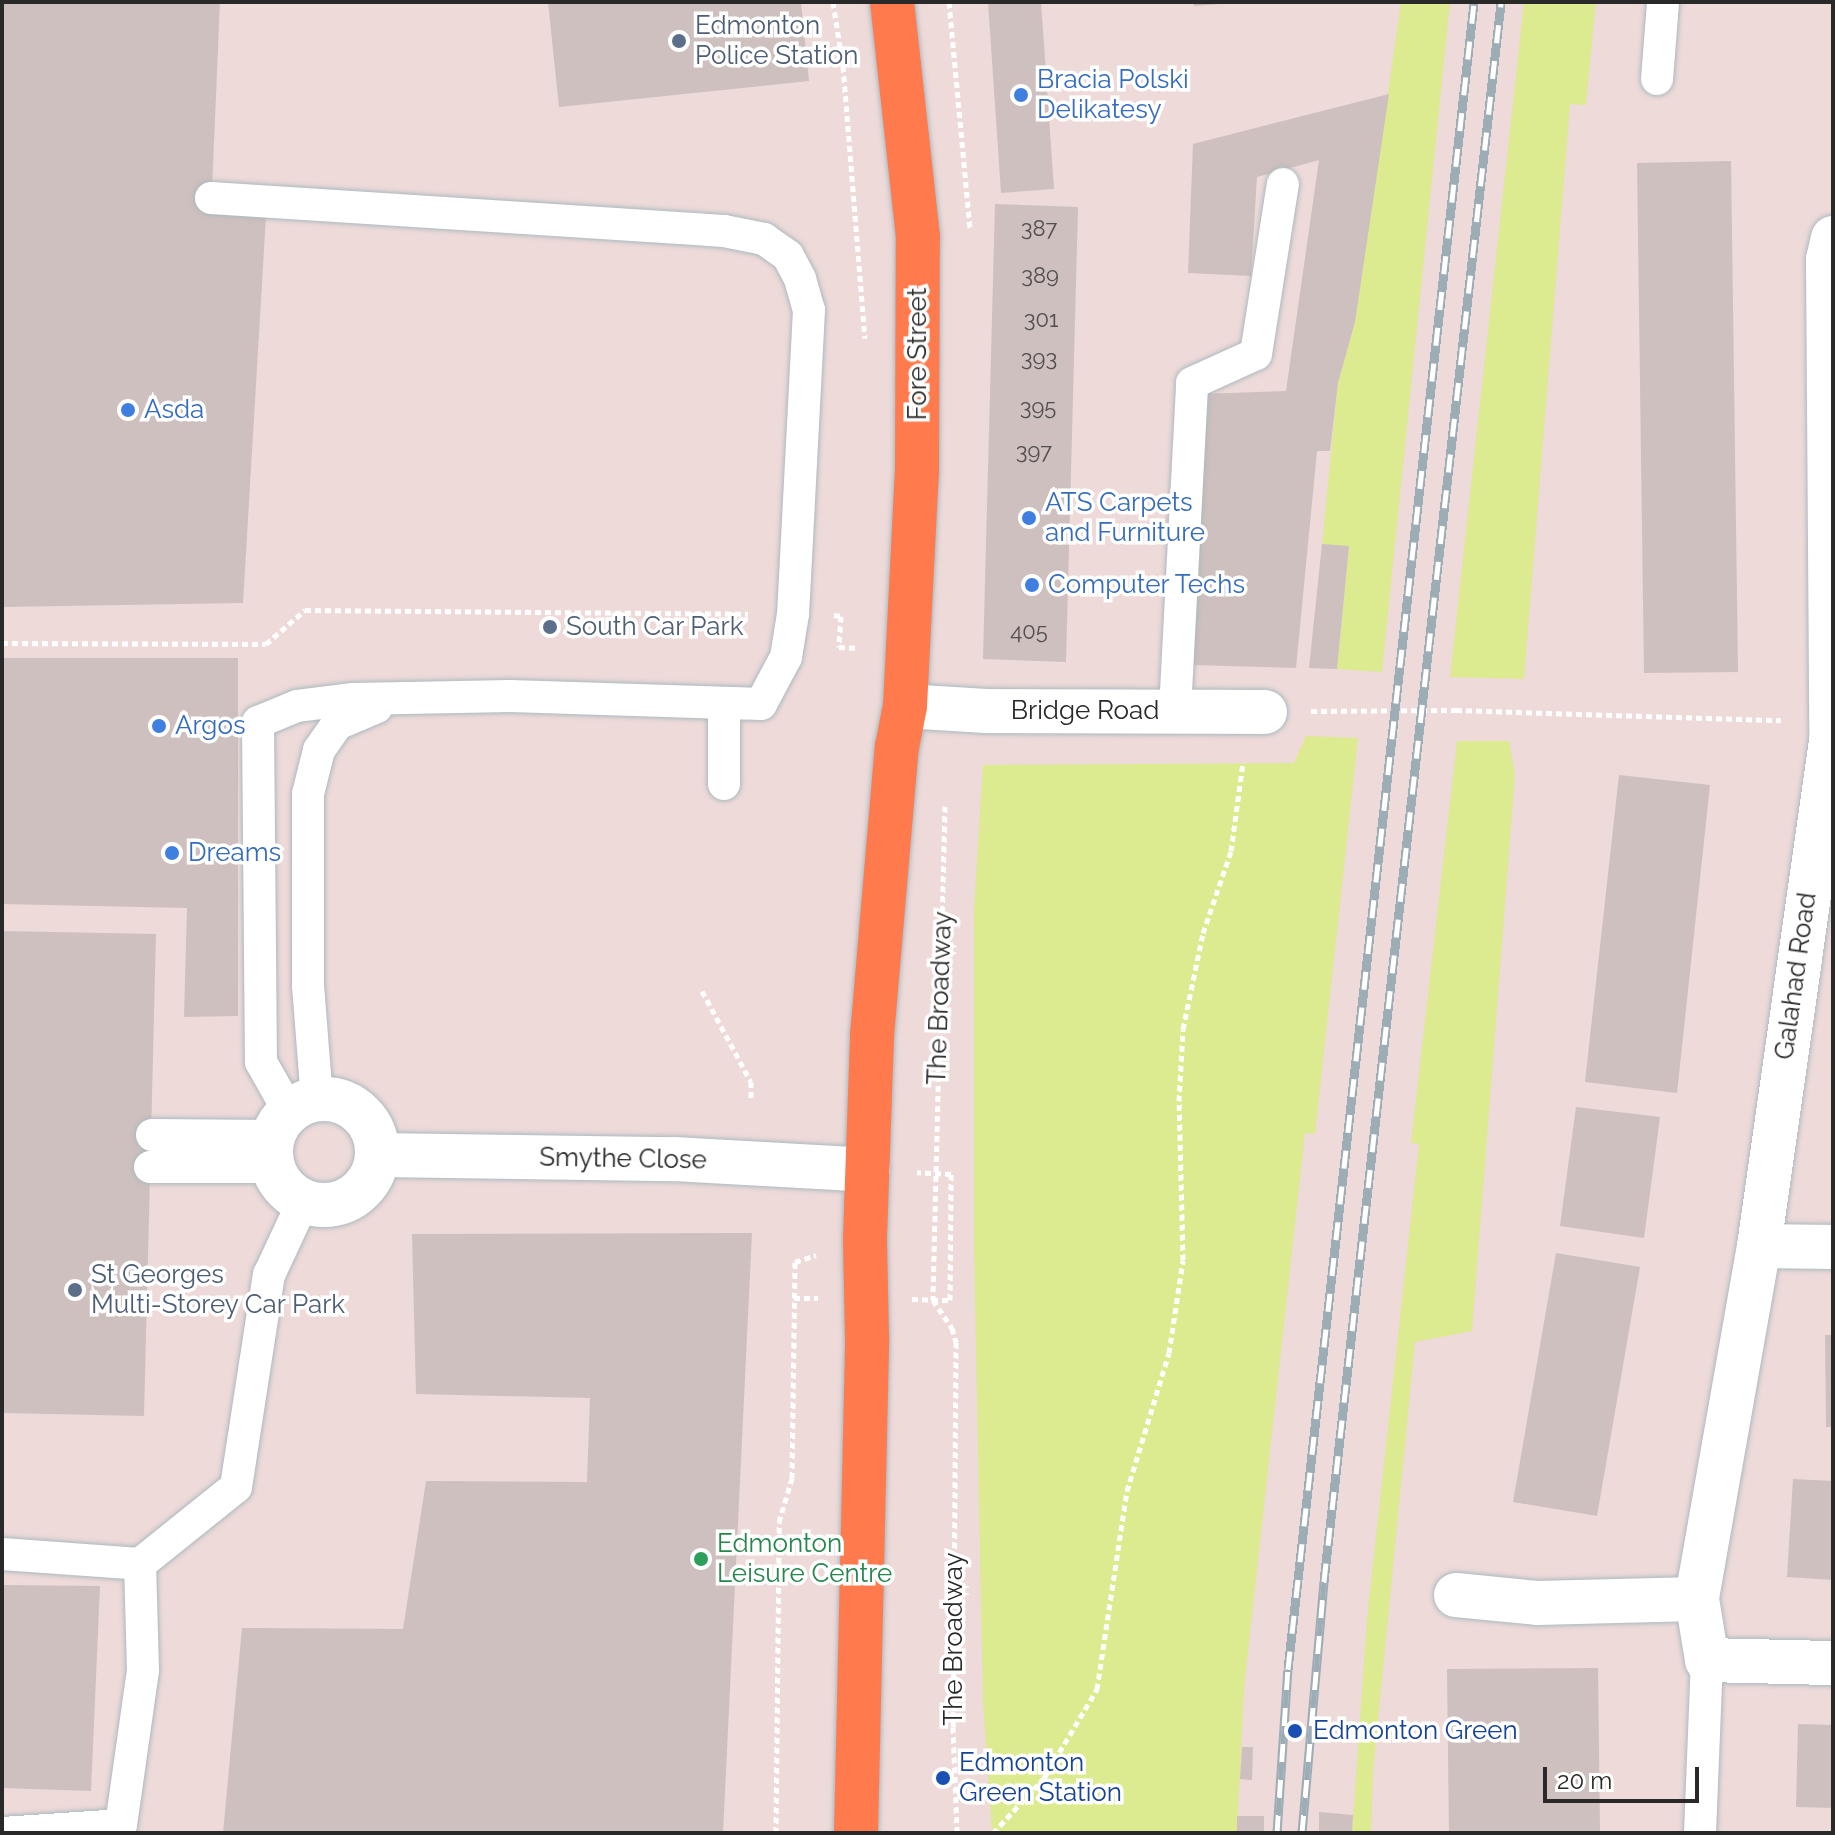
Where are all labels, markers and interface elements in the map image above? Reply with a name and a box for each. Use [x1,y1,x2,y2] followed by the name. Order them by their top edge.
[695,10,859,72] place label: Edmonton Police Station
[670,32,688,50] marker: Edmonton Police Station
[1037,64,1189,126] place label: Bracia Polski Delikatesy
[1012,86,1030,104] marker: Bracia Polski Delikatesy
[1021,216,1057,242] house number: 387
[1021,263,1059,289] house number: 389
[902,288,934,420] street label: Fore Street
[1024,307,1058,333] house number: 301
[1021,346,1057,372] house number: 393
[144,394,204,426] place label: Asda
[1020,395,1056,421] house number: 395
[119,401,137,419] marker: Asda
[1016,439,1052,465] house number: 397
[1045,487,1205,548] place label: ATS Carpets and Furniture
[1020,509,1038,527] marker: ATS Carpets and Furniture
[1048,569,1246,601] place label: Computer Techs
[1023,576,1041,594] marker: Computer Techs
[566,611,744,643] place label: South Car Park
[541,618,559,636] marker: South Car Park
[1010,619,1048,645] house number: 405
[1011,695,1159,727] street label: Bridge Road
[175,710,245,742] place label: Argos
[150,717,168,735] marker: Argos
[188,837,281,869] place label: Dreams
[163,844,181,862] marker: Dreams
[1769,890,1823,1062] street label: Galahad Road
[921,911,959,1085] street label: The Broadway
[539,1142,707,1176] street label: Smythe Close
[91,1259,346,1320] place label: St Georges Multi-Storey Car Park
[66,1281,84,1299] marker: St Georges Multi-Storey Car Park
[717,1528,892,1590] place label: Edmonton Leisure Centre
[692,1550,710,1568] marker: Edmonton Leisure Centre
[938,1552,970,1726] street label: The Broadway
[1313,1715,1518,1747] place label: Edmonton Green
[1284,1720,1306,1742] marker: Edmonton Green
[959,1747,1122,1808] place label: Edmonton Green Station
[1547,1751,1703,1801] scale bar
[1557,1766,1612,1795] text: 20 m
[934,1769,952,1787] marker: Edmonton Green Station

